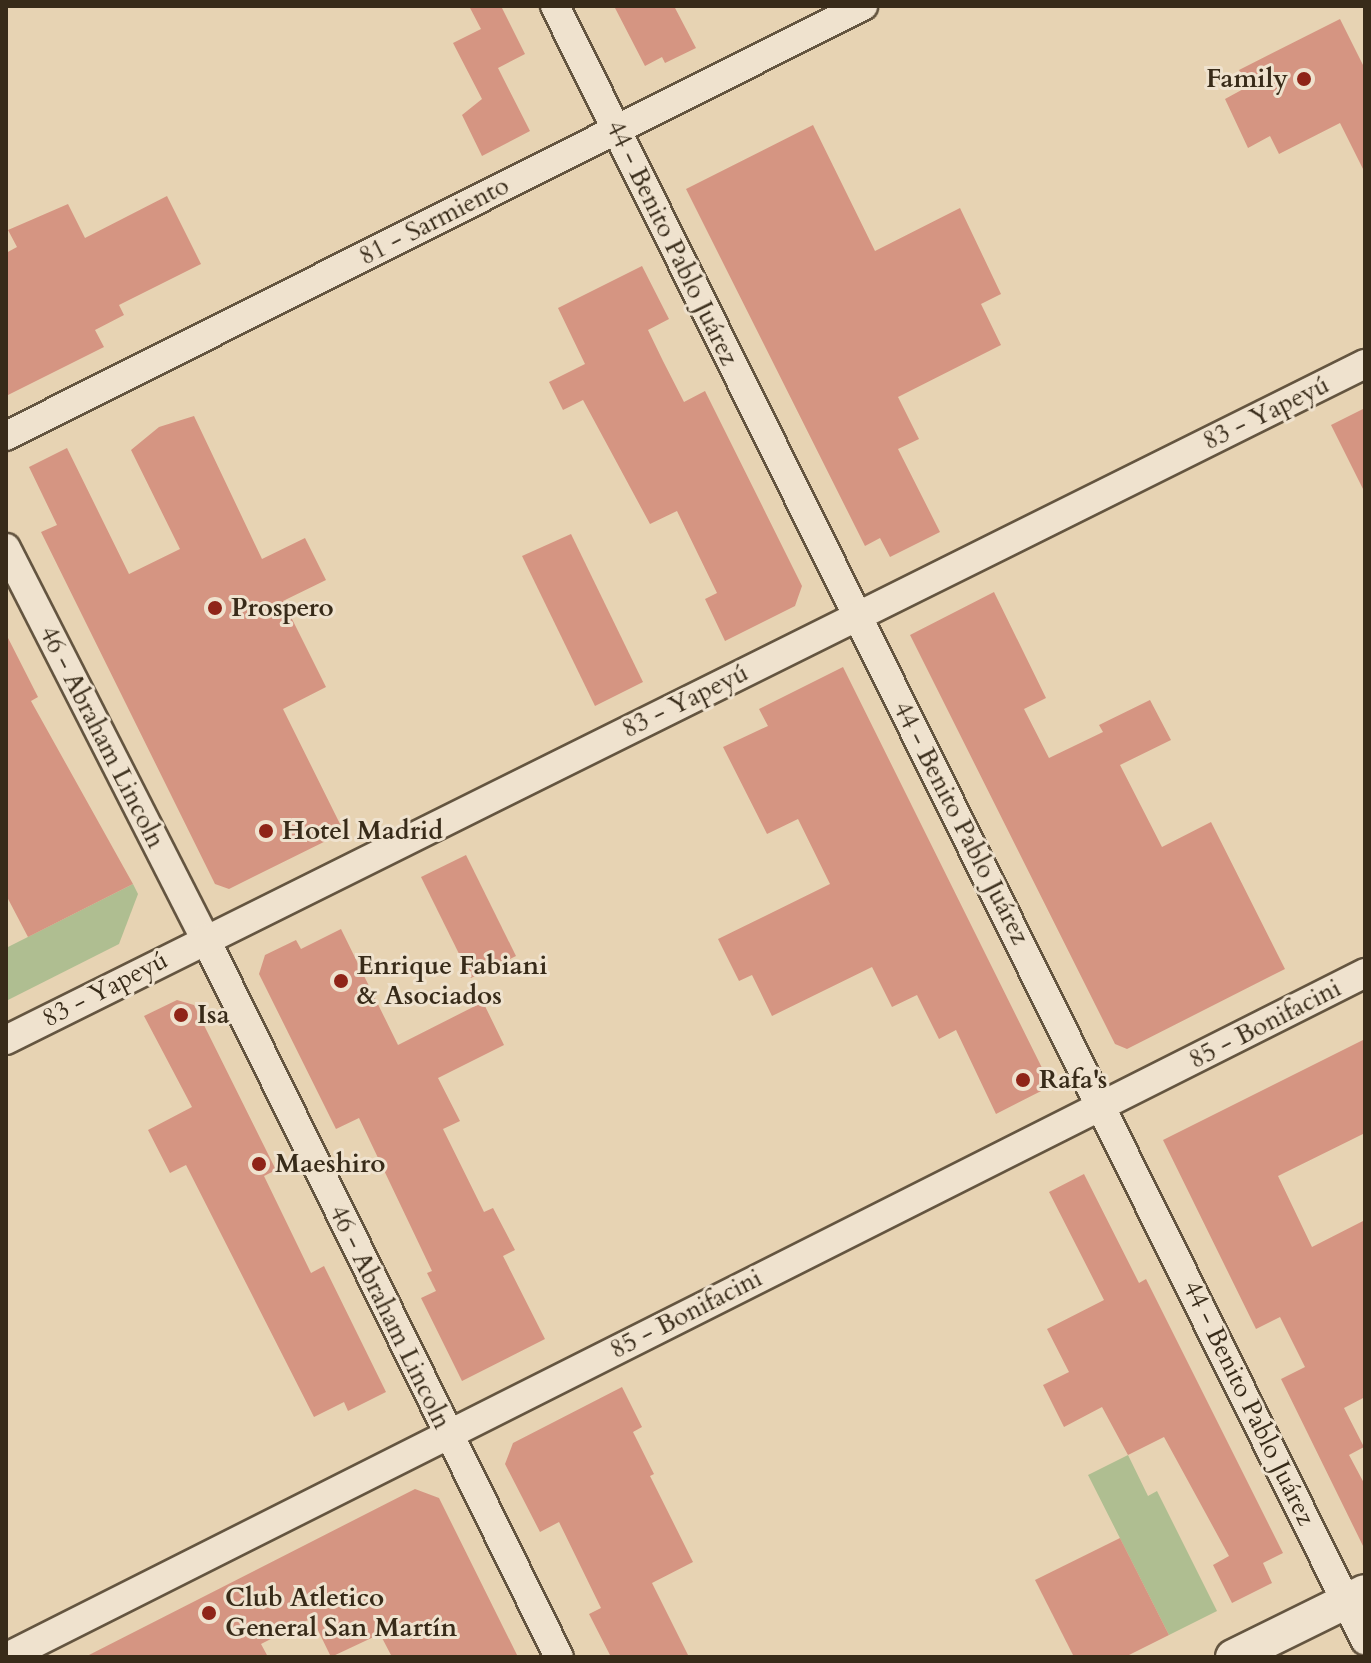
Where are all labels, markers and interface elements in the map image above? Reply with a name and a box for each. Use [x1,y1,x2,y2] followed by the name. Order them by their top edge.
[1206,63,1288,95] place label: Family
[1295,70,1313,88] marker: Family
[599,116,745,370] street label: 44 - Benito Pablo Juárez
[354,170,514,272] street label: 81 - Sarmiento
[1198,369,1334,457] street label: 83 - Yapeyú
[231,592,334,624] place label: Prospero
[206,599,224,617] marker: Prospero
[32,621,172,853] street label: 46 - Abraham Lincoln
[617,657,753,745] street label: 83 - Yapeyú
[886,696,1036,950] street label: 44 - Benito Pablo Juárez
[282,815,443,847] place label: Hotel Madrid
[257,822,275,840] marker: Hotel Madrid
[37,944,173,1034] street label: 83 - Yapeyú
[357,950,548,1012] place label: Enrique Fabiani & Asociados
[332,972,350,990] marker: Enrique Fabiani & Asociados
[1184,972,1346,1076] street label: 85 - Bonifacini
[197,999,230,1031] place label: Isa
[172,1006,190,1024] marker: Isa
[1039,1064,1107,1096] place label: Rafa's
[1014,1071,1032,1089] marker: Rafa's
[275,1148,386,1180] place label: Maeshiro
[250,1155,268,1173] marker: Maeshiro
[322,1200,458,1434] street label: 46 - Abraham Lincoln
[605,1262,767,1366] street label: 85 - Bonifacini
[1176,1276,1322,1530] street label: 44 - Benito Pablo Juárez
[225,1582,457,1644] place label: Club Atletico General San Martín
[200,1604,218,1622] marker: Club Atletico General San Martín

